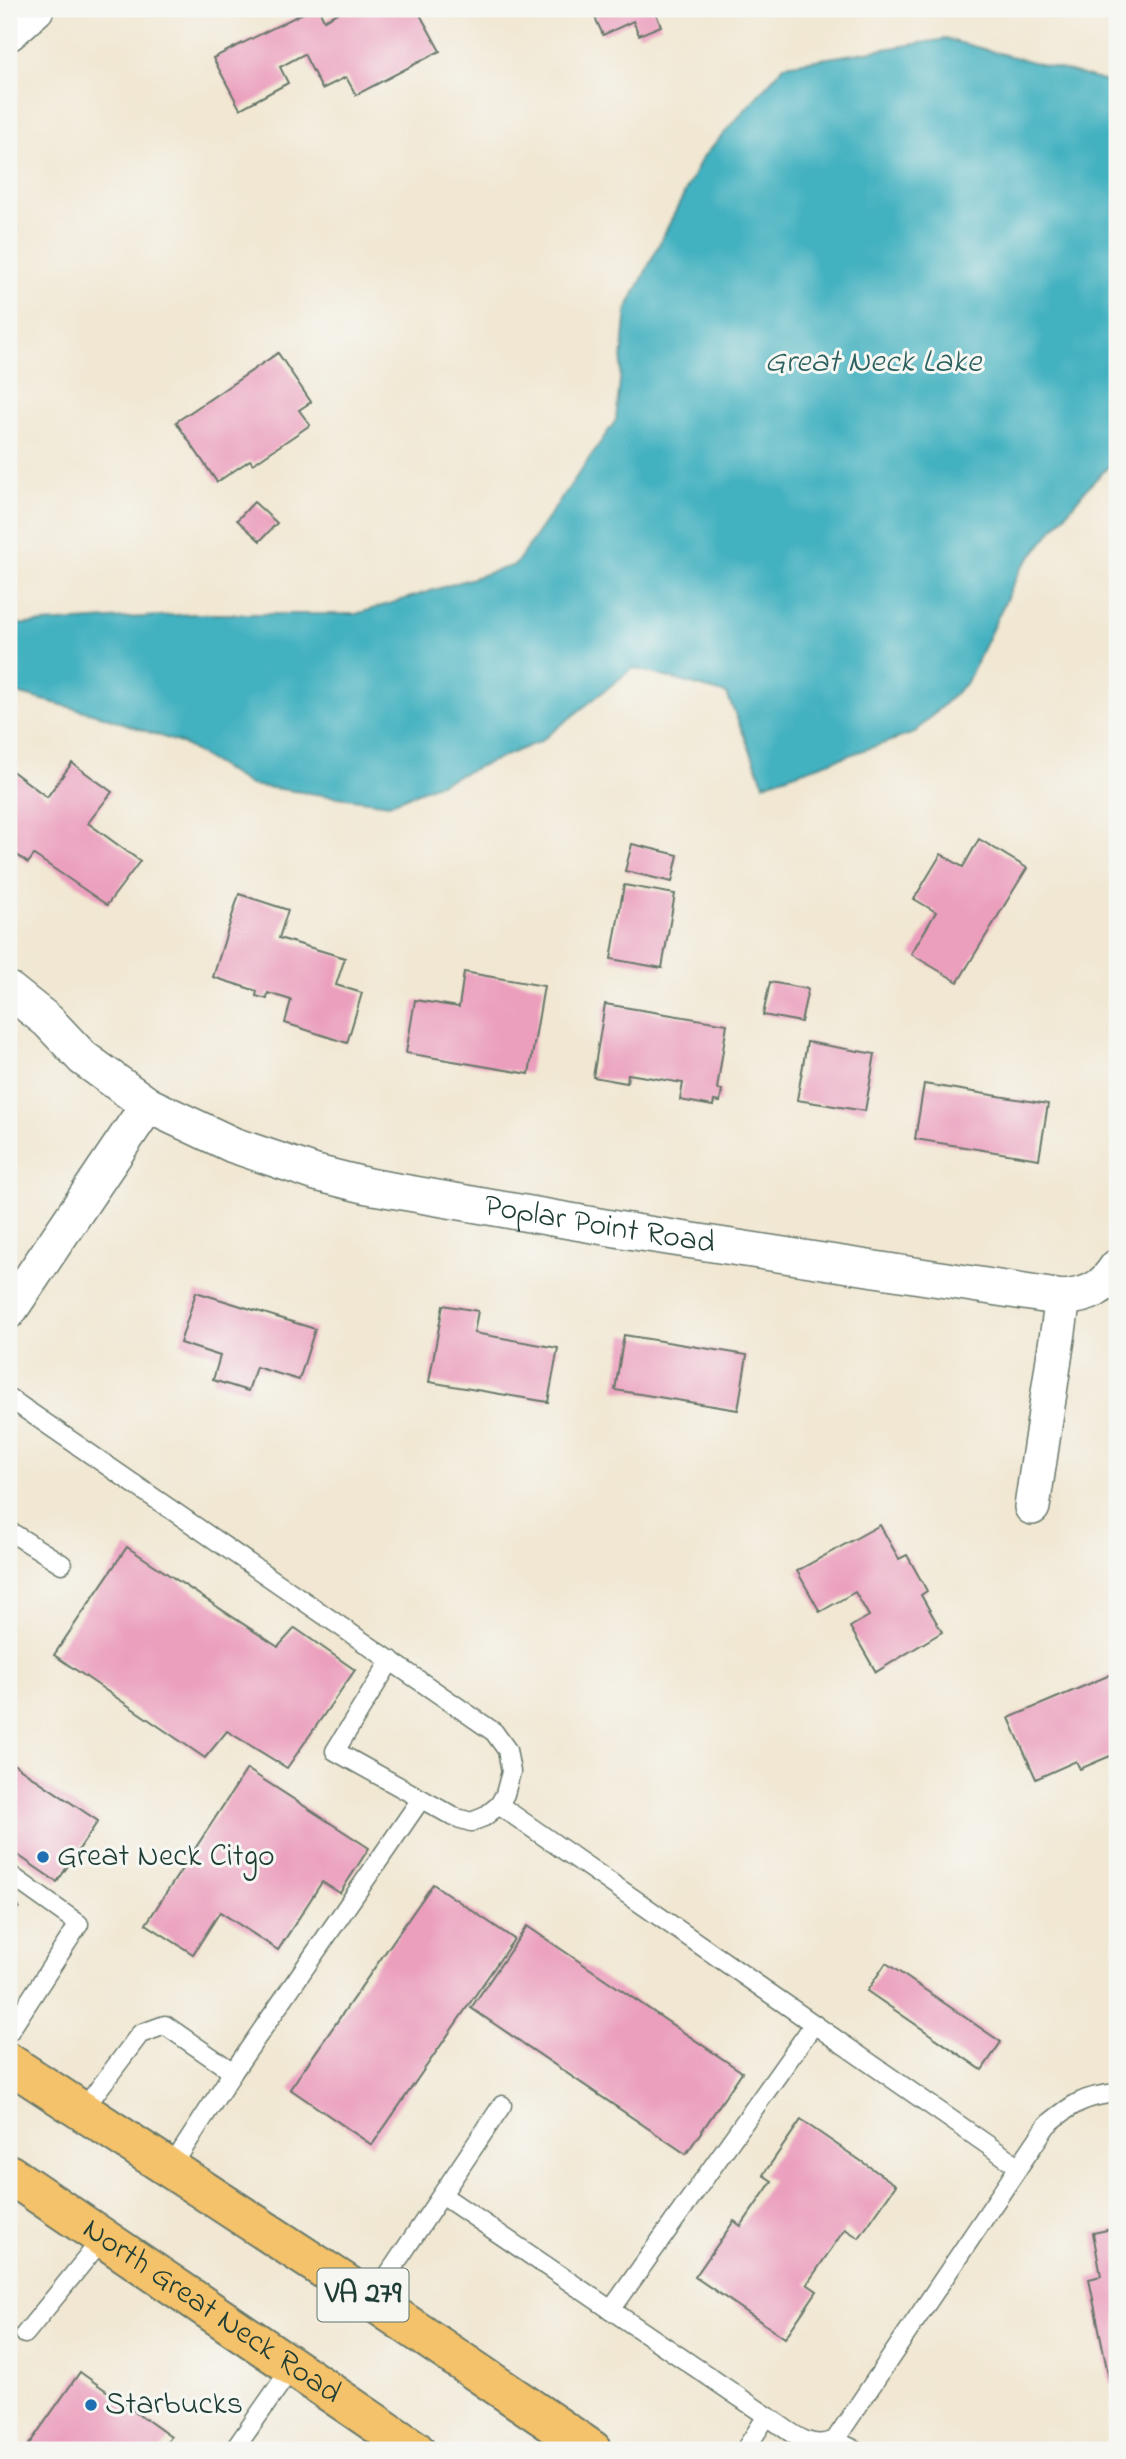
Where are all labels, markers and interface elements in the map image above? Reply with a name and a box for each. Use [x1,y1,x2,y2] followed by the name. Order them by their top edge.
[765,339,982,387] water label: Great Neck Lake
[480,1183,718,1268] street label: Poplar Point Road
[57,1834,275,1881] place label: Great Neck Citgo
[35,1849,51,1865] marker: Great Neck Citgo
[73,2207,351,2417] street label: North Great Neck Road
[318,2268,408,2322] road number: VA 279
[105,2382,243,2429] place label: Starbucks
[83,2397,99,2413] marker: Starbucks

